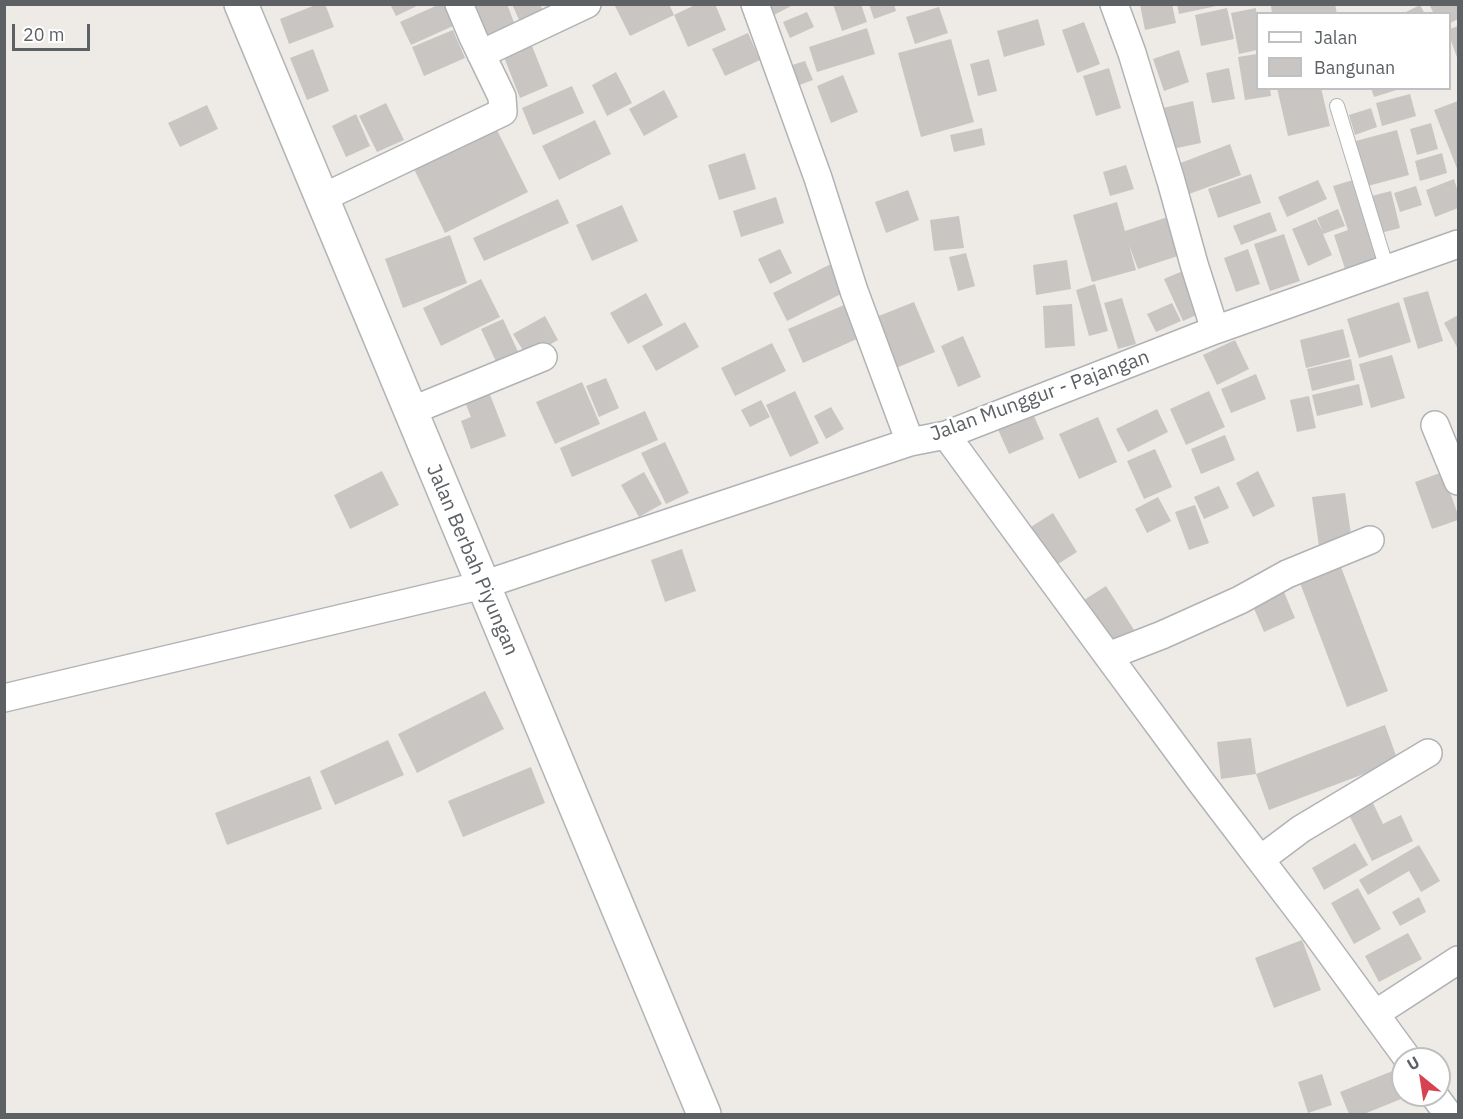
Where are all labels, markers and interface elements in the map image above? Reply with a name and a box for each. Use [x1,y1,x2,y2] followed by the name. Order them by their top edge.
[15,12,93,50] scale bar
[1256,12,1451,90] legend
[23,23,65,46] text: 20 m
[1314,26,1358,49] text: Jalan
[1314,56,1395,79] text: Bangunan
[927,345,1153,447] street label: Jalan Munggur - Pajangan
[421,461,523,659] street label: Jalan Berbah Piyungan
[1391,1047,1451,1107] north arrow
[1403,1052,1423,1075] text: U

